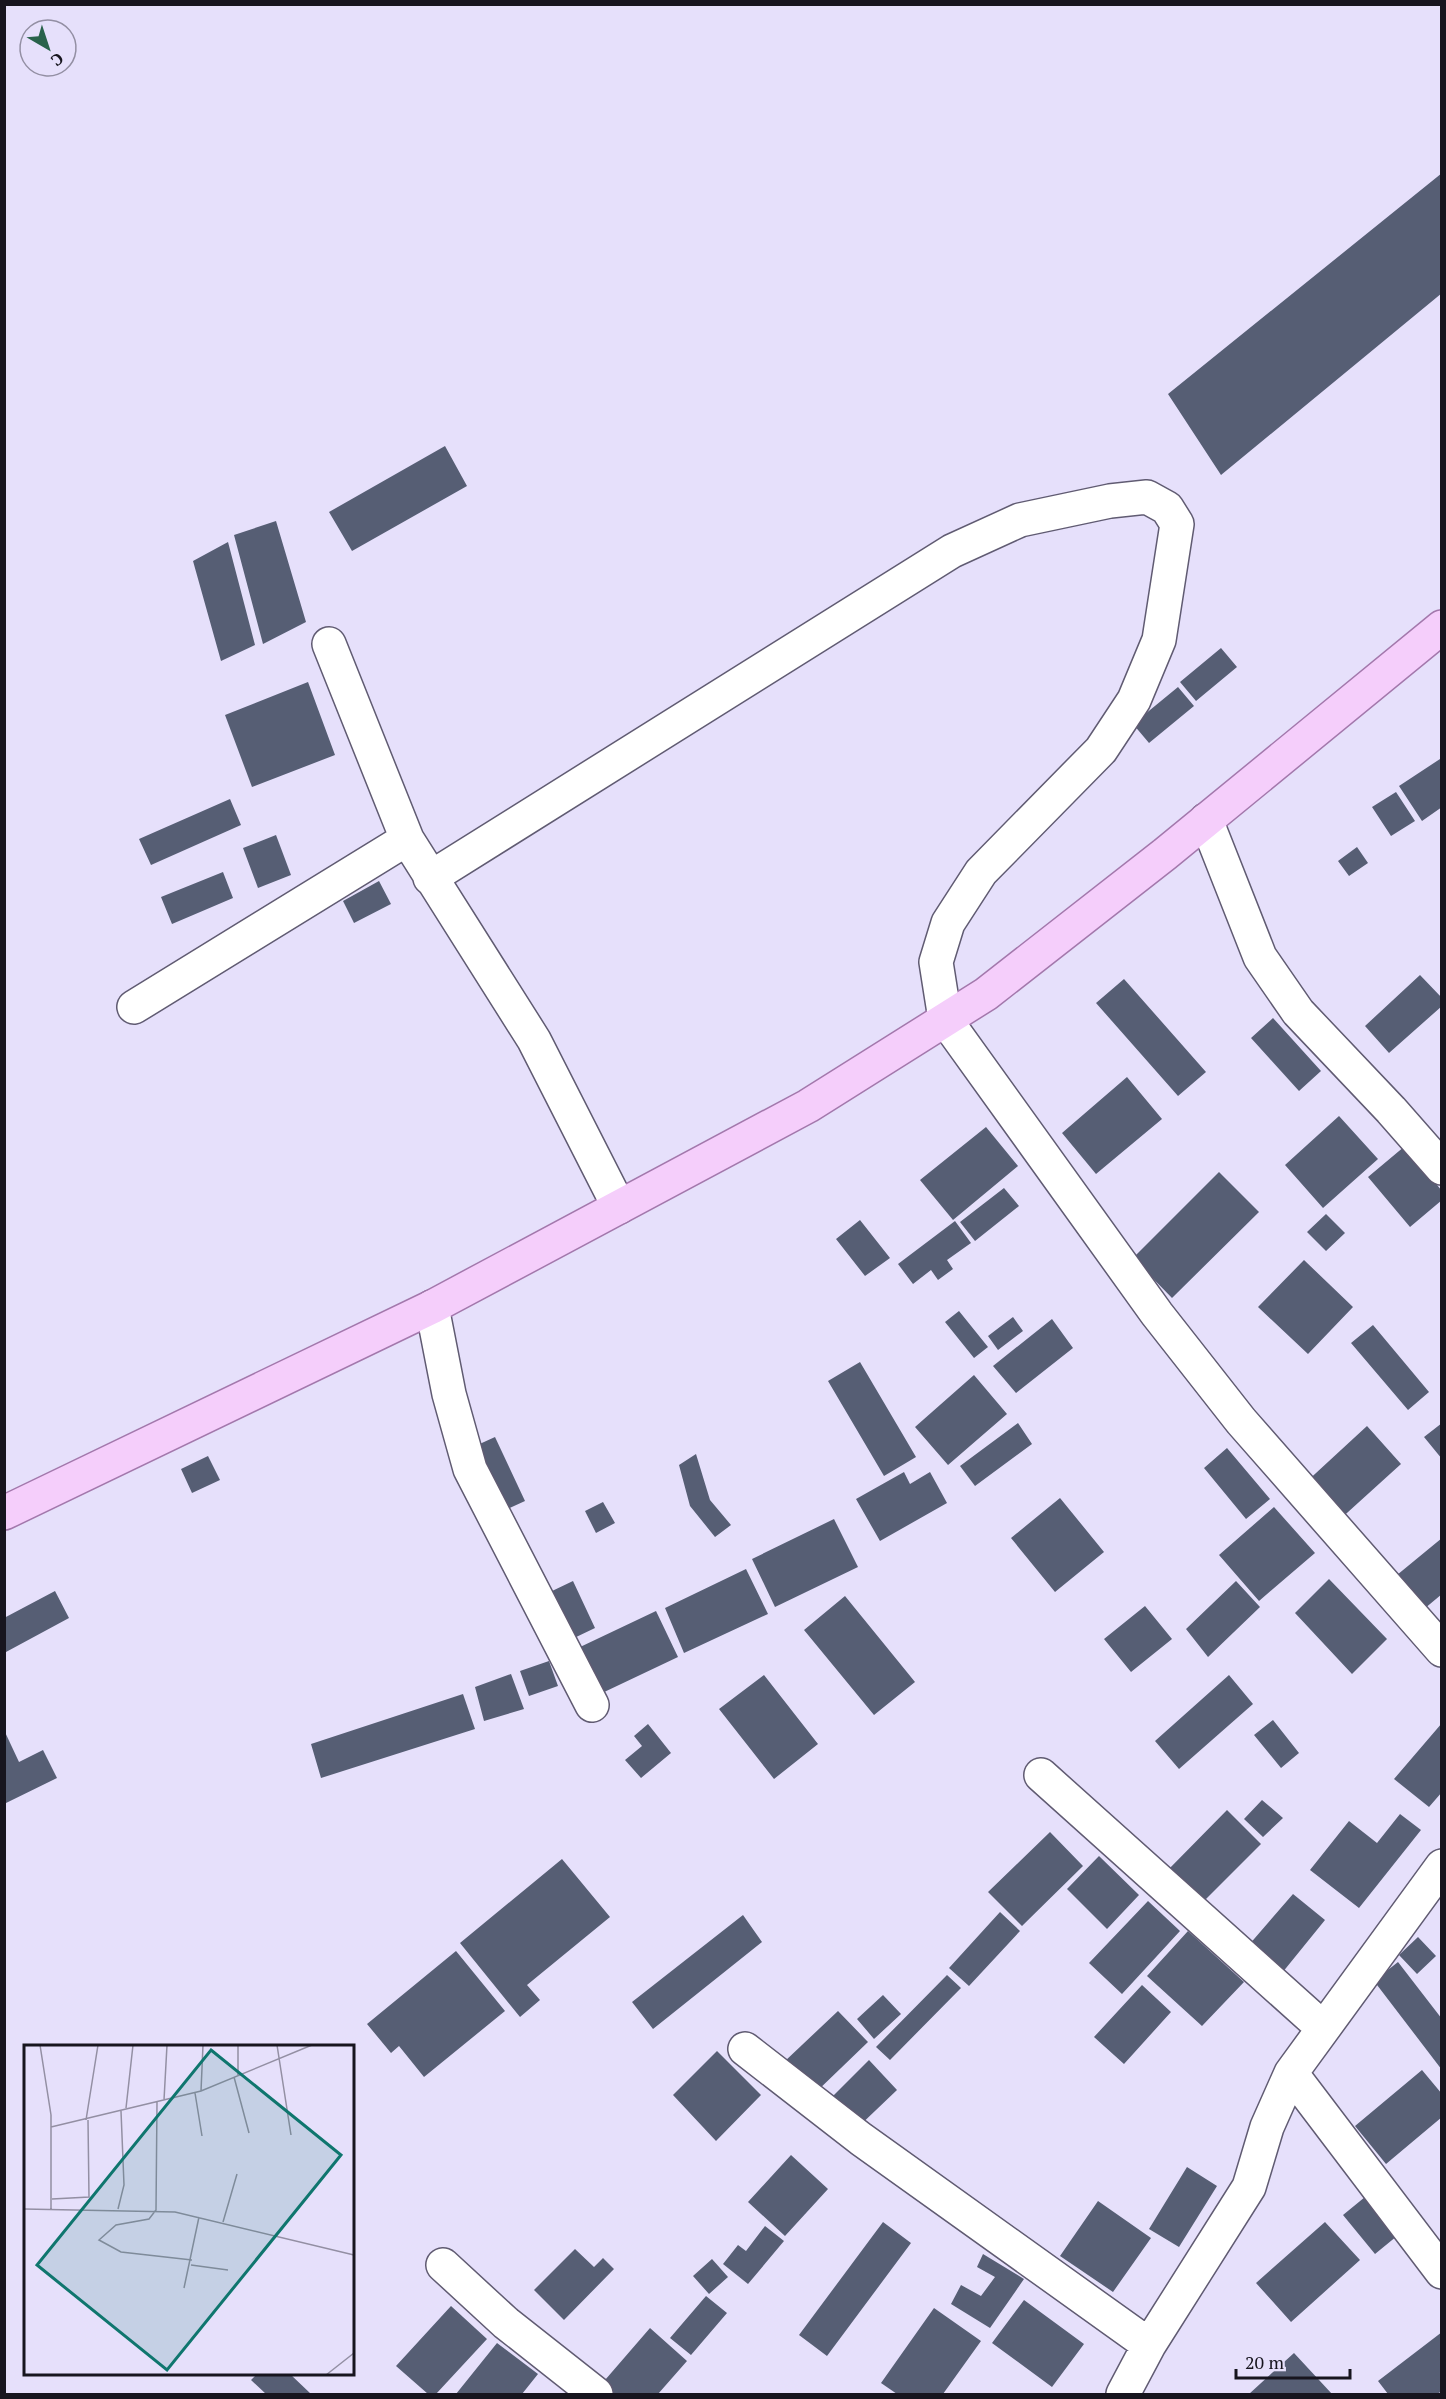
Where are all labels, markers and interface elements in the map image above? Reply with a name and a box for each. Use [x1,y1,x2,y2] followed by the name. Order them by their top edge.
[18,18,78,78] north arrow
[46,48,68,71] text: С
[24,2045,354,2375] inset map
[1236,2342,1350,2380] scale bar
[1245,2350,1285,2374] text: 20 m

